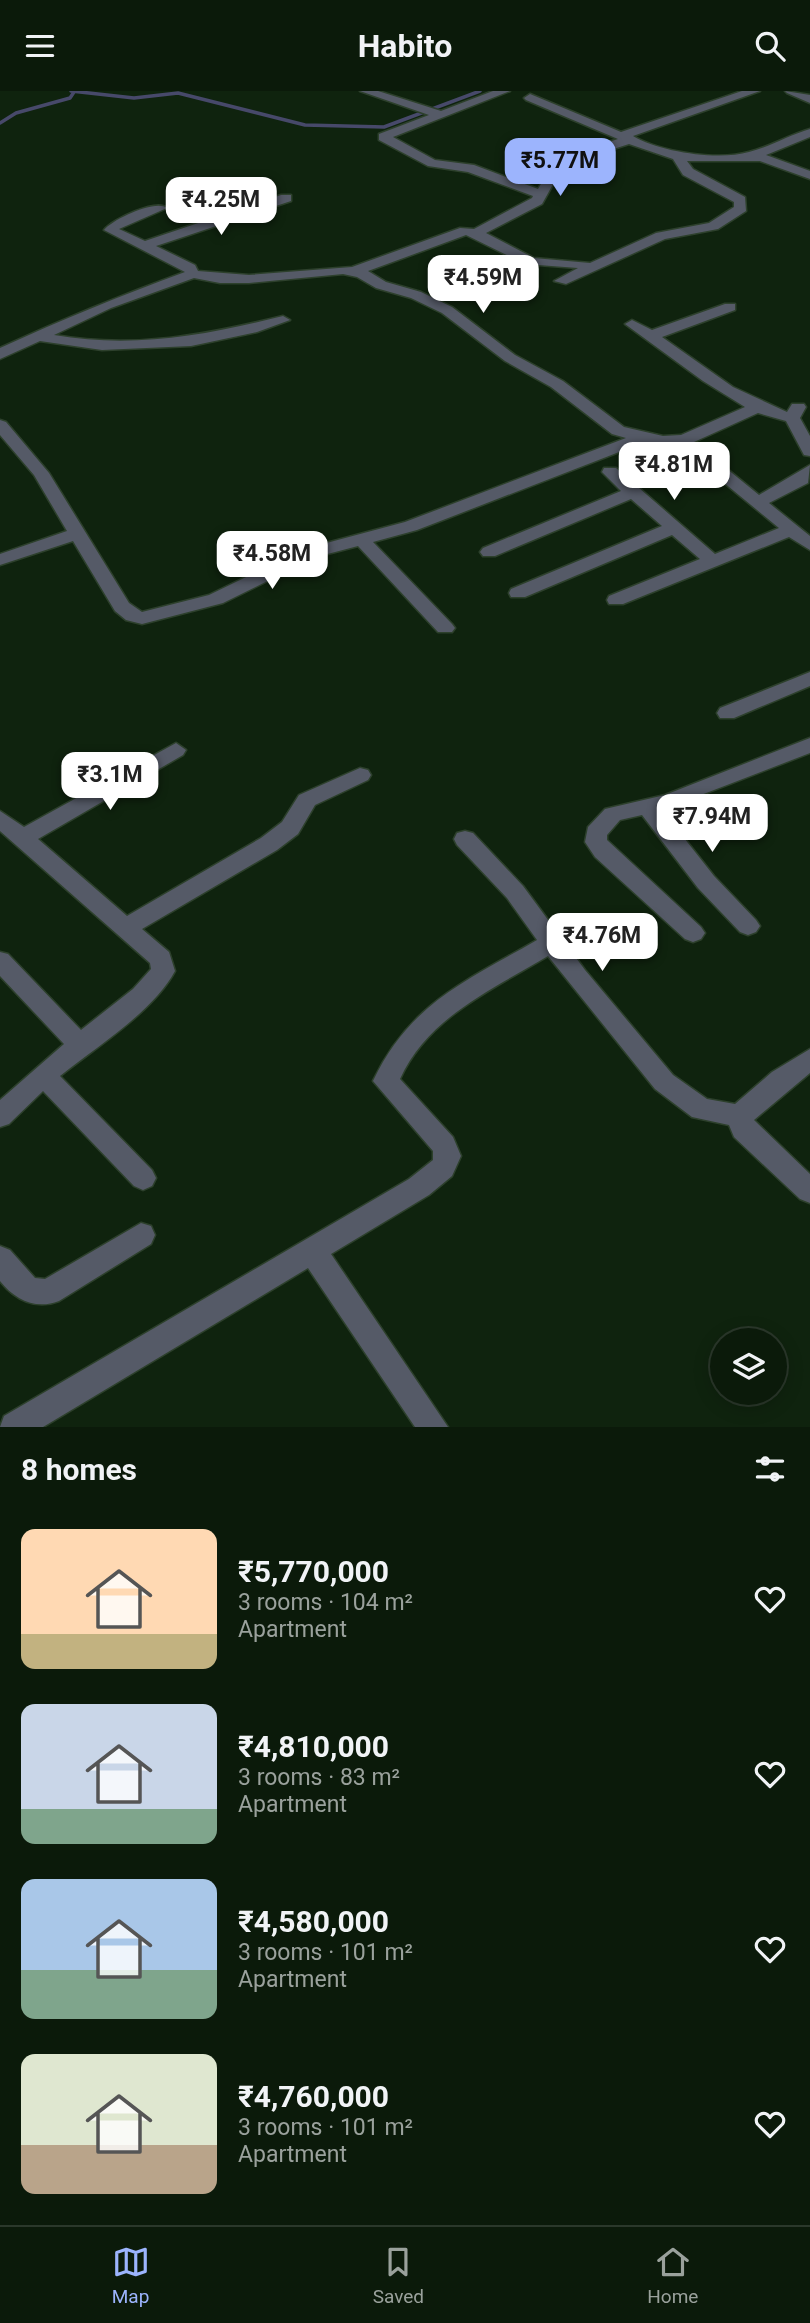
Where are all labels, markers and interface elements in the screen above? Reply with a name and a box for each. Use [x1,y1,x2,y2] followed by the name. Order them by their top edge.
[21,27,59,65] icon: menu
[358,27,452,65] text: Habito
[751,27,789,65] icon: search
[503,139,617,198] pin: ₹5.77M
[521,147,599,174] text: ₹5.77M
[164,177,278,237] pin: ₹4.25M
[182,186,260,213] text: ₹4.25M
[426,255,540,315] pin: ₹4.59M
[444,264,522,291] text: ₹4.59M
[617,443,731,502] pin: ₹4.81M
[635,451,713,478] text: ₹4.81M
[215,531,329,591] pin: ₹4.58M
[233,540,311,567] text: ₹4.58M
[61,753,159,812] pin: ₹3.1M
[77,761,143,788] text: ₹3.1M
[655,795,769,854] pin: ₹7.94M
[673,803,751,830] text: ₹7.94M
[545,913,659,973] pin: ₹4.76M
[563,922,641,949] text: ₹4.76M
[710,1328,787,1405] map controls
[710,1328,787,1405] button: layers
[751,1450,789,1488] icon: filters
[21,1452,137,1487] text: 8 homes
[238,1554,389,1589] text: ₹5,770,000
[77,1557,161,1641] icon: home
[751,1580,789,1618] icon: heart
[238,1589,413,1616] text: 3 rooms · 104 m²
[238,1616,347,1643] text: Apartment
[238,1729,389,1764] text: ₹4,810,000
[77,1732,161,1816] icon: home
[751,1755,789,1793] icon: heart
[238,1764,400,1791] text: 3 rooms · 83 m²
[238,1791,347,1818] text: Apartment
[238,1904,389,1939] text: ₹4,580,000
[77,1907,161,1991] icon: home
[751,1930,789,1968] icon: heart
[238,1939,413,1966] text: 3 rooms · 101 m²
[238,1966,347,1993] text: Apartment
[238,2079,389,2114] text: ₹4,760,000
[77,2082,161,2166] icon: home
[751,2105,789,2143] icon: heart
[238,2114,413,2141] text: 3 rooms · 101 m²
[238,2141,347,2168] text: Apartment
[112,2243,150,2308] tab: Map
[373,2243,424,2308] tab: Saved
[647,2243,698,2308] tab: Home

